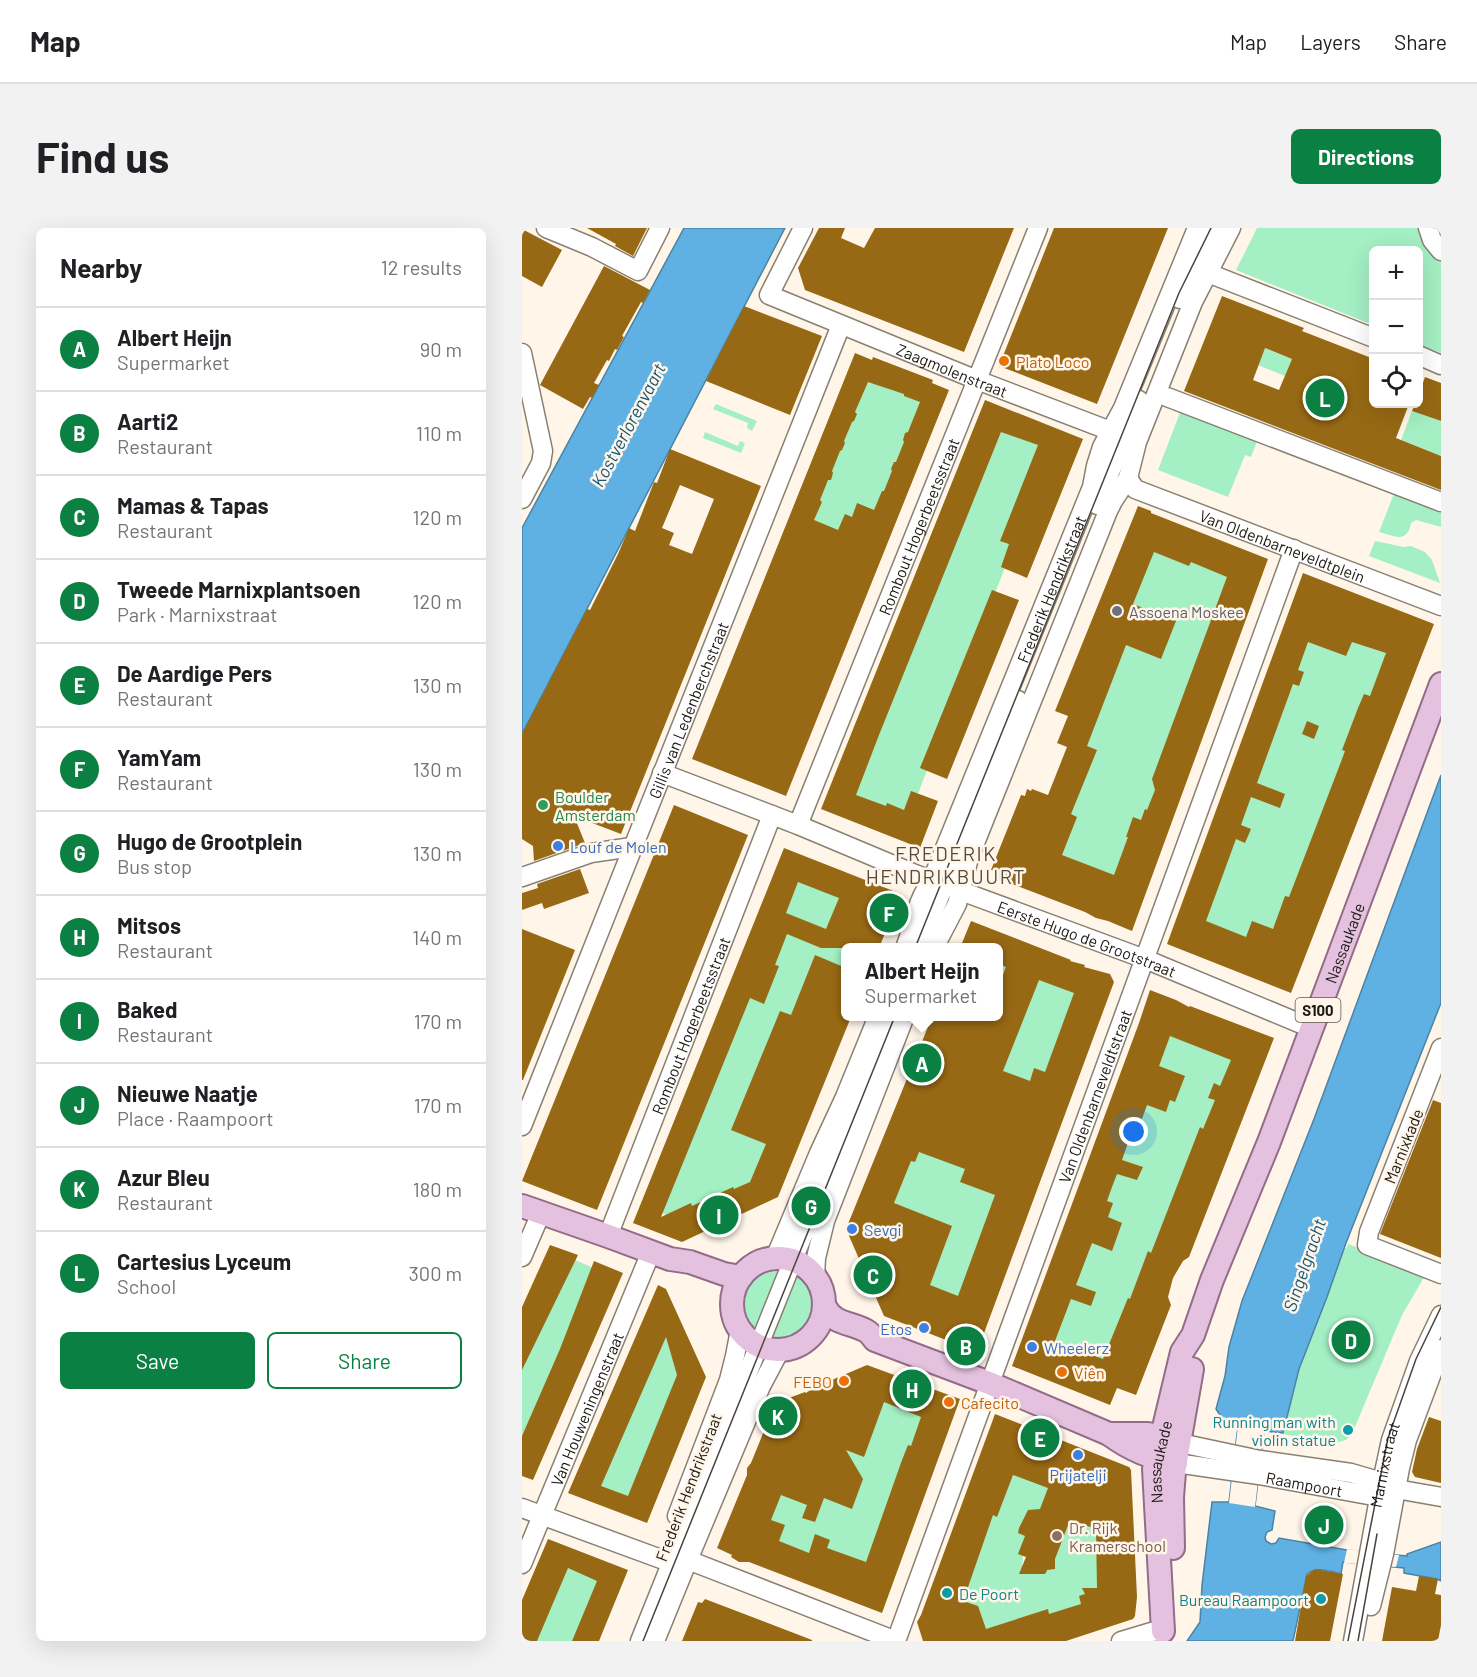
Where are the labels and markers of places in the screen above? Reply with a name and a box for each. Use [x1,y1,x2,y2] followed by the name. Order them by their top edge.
[1016,352,1090,371] place label: Plato Loco
[997,354,1011,368] marker: Plato Loco
[1306,376,1344,420] pin: L
[1129,602,1244,621] place label: Assoena Moskee
[1110,604,1124,618] marker: Assoena Moskee
[555,787,636,824] place label: Boulder Amsterdam
[536,798,550,812] marker: Boulder Amsterdam
[570,837,667,856] place label: Louf de Molen
[551,839,565,853] marker: Louf de Molen
[870,890,908,936] pin: F
[902,1040,942,1086] pin: A
[792,1184,830,1228] pin: G
[700,1192,738,1238] pin: I
[864,1220,902,1239] place label: Sevgi
[845,1222,859,1236] marker: Sevgi
[854,1252,892,1298] pin: C
[1332,1318,1370,1362] pin: D
[880,1319,912,1338] place label: Etos
[917,1321,931,1335] marker: Etos
[946,1324,986,1368] pin: B
[1044,1338,1109,1357] place label: Wheelerz
[1025,1340,1039,1354] marker: Wheelerz
[1074,1363,1105,1382] place label: Viên
[1055,1365,1069,1379] marker: Viên
[892,1366,932,1412] pin: H
[793,1372,832,1391] place label: FEBO
[837,1374,851,1388] marker: FEBO
[961,1393,1019,1412] place label: Cafecito
[758,1394,798,1438] pin: K
[942,1395,956,1409] marker: Cafecito
[1213,1412,1336,1449] place label: Running man with violin statue
[1020,1416,1060,1460] pin: E
[1341,1423,1355,1437] marker: Running man with violin statue
[1071,1448,1085,1462] marker: Prijatelji
[1049,1465,1107,1484] place label: Prijatelji
[1304,1502,1344,1548] pin: J
[1069,1518,1166,1555] place label: Dr. Rijk Kramerschool
[1050,1529,1064,1543] marker: Dr. Rijk Kramerschool
[959,1584,1019,1603] place label: De Poort
[940,1586,954,1600] marker: De Poort
[1179,1590,1309,1609] place label: Bureau Raampoort
[1314,1592,1328,1606] marker: Bureau Raampoort

